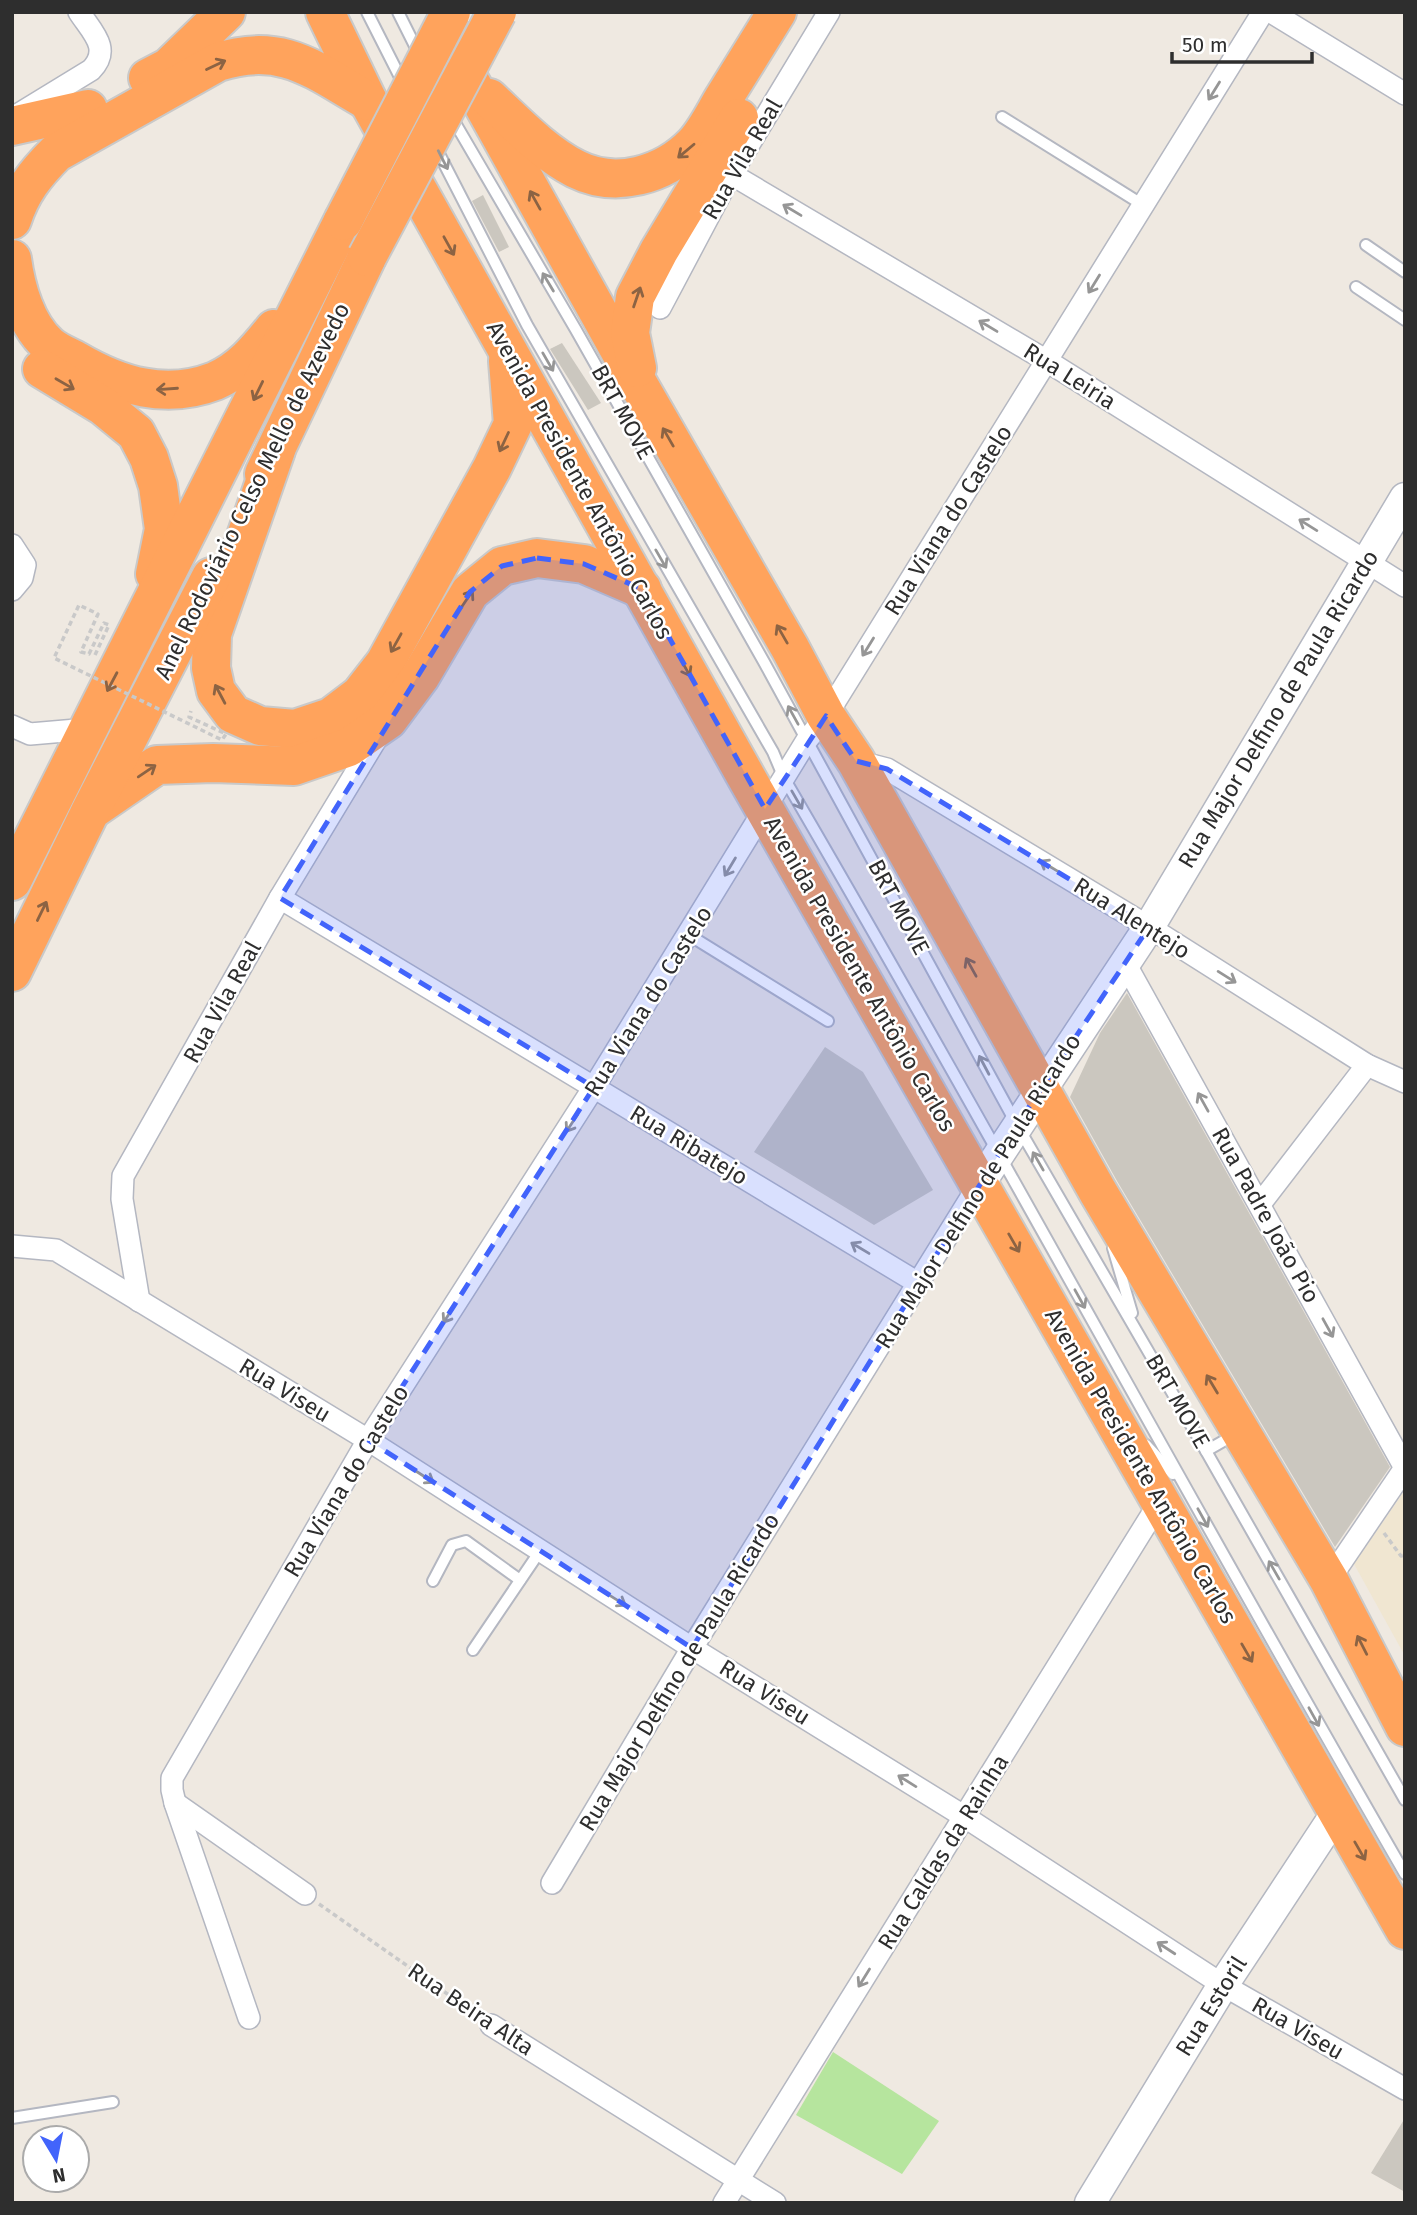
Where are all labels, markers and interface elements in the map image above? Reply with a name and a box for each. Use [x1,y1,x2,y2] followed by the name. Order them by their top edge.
[1172,21,1312,65] scale bar
[1182,32,1228,58] text: 50 m
[205,58,226,71] one-way arrow
[1207,81,1222,100] one-way arrow
[696,93,788,225] street label: Rua Vila Real
[677,143,695,158] one-way arrow
[436,149,450,170] one-way arrow
[528,190,542,210] one-way arrow
[783,203,803,217] one-way arrow
[443,235,456,256] one-way arrow
[541,273,555,293] one-way arrow
[1087,274,1101,294] one-way arrow
[632,286,644,308] one-way arrow
[148,298,356,684] street label: Anel Rodoviário Celso Mello de Azevedo
[481,316,679,644] street label: Avenida Presidente Antônio Carlos
[979,319,999,333] one-way arrow
[1019,337,1121,415] street label: Rua Leiria
[542,351,555,372] one-way arrow
[586,360,660,464] street label: BRT MOVE
[54,377,74,391] one-way arrow
[250,380,264,401] one-way arrow
[156,383,178,396] one-way arrow
[878,420,1018,620] street label: Rua Viana do Castelo
[661,427,675,447] one-way arrow
[497,431,510,452] one-way arrow
[1299,517,1318,532] one-way arrow
[1172,545,1384,873] street label: Rua Major Delfino de Paula Ricardo
[654,549,668,569] one-way arrow
[459,590,474,609] one-way arrow
[775,624,789,644] one-way arrow
[389,632,403,652] one-way arrow
[861,637,875,657] one-way arrow
[678,657,692,677] one-way arrow
[105,672,119,692] one-way arrow
[212,684,226,704] one-way arrow
[786,705,800,725] one-way arrow
[137,764,157,778] one-way arrow
[791,789,804,810] one-way arrow
[758,812,962,1136] street label: Avenida Presidente Antônio Carlos
[862,855,936,959] street label: BRT MOVE
[723,857,737,877] one-way arrow
[1039,859,1059,873] one-way arrow
[1069,871,1195,965] street label: Rua Alentejo
[36,901,49,922] one-way arrow
[578,901,718,1101] street label: Rua Viana do Castelo
[177,936,267,1068] street label: Rua Vila Real
[964,957,977,978] one-way arrow
[1217,970,1237,984] one-way arrow
[869,1028,1087,1354] street label: Rua Major Delfino de Paula Ricardo
[977,1055,991,1075] one-way arrow
[1196,1092,1210,1112] one-way arrow
[625,1099,753,1191] street label: Rua Ribatejo
[564,1113,579,1132] one-way arrow
[1206,1122,1326,1308] street label: Rua Padre João Pio
[1031,1152,1045,1172] one-way arrow
[1007,1232,1021,1252] one-way arrow
[850,1241,870,1255] one-way arrow
[1073,1288,1087,1308] one-way arrow
[441,1304,455,1324] one-way arrow
[1039,1304,1243,1628] street label: Avenida Presidente Antônio Carlos
[1321,1318,1335,1338] one-way arrow
[1140,1349,1216,1453] street label: BRT MOVE
[234,1352,336,1428] street label: Rua Viseu
[1204,1375,1218,1395] one-way arrow
[278,1380,414,1582] street label: Rua Viana do Castelo
[415,1470,434,1485] one-way arrow
[573,1508,785,1836] street label: Rua Major Delfino de Paula Ricardo
[1196,1508,1210,1528] one-way arrow
[1267,1561,1281,1581] one-way arrow
[606,1594,626,1608] one-way arrow
[1355,1635,1369,1656] one-way arrow
[1240,1643,1254,1663] one-way arrow
[714,1653,816,1731] street label: Rua Viseu
[1308,1706,1321,1727] one-way arrow
[872,1749,1014,1955] street label: Rua Caldas da Rainha
[898,1773,918,1787] one-way arrow
[1353,1841,1367,1861] one-way arrow
[1156,1940,1176,1954] one-way arrow
[1169,1951,1253,2061] street label: Rua Estoril
[403,1957,539,2061] street label: Rua Beira Alta
[857,1968,871,1988] one-way arrow
[1247,1990,1349,2066] street label: Rua Viseu
[21,2124,91,2194] north arrow
[51,2163,67,2188] text: N

